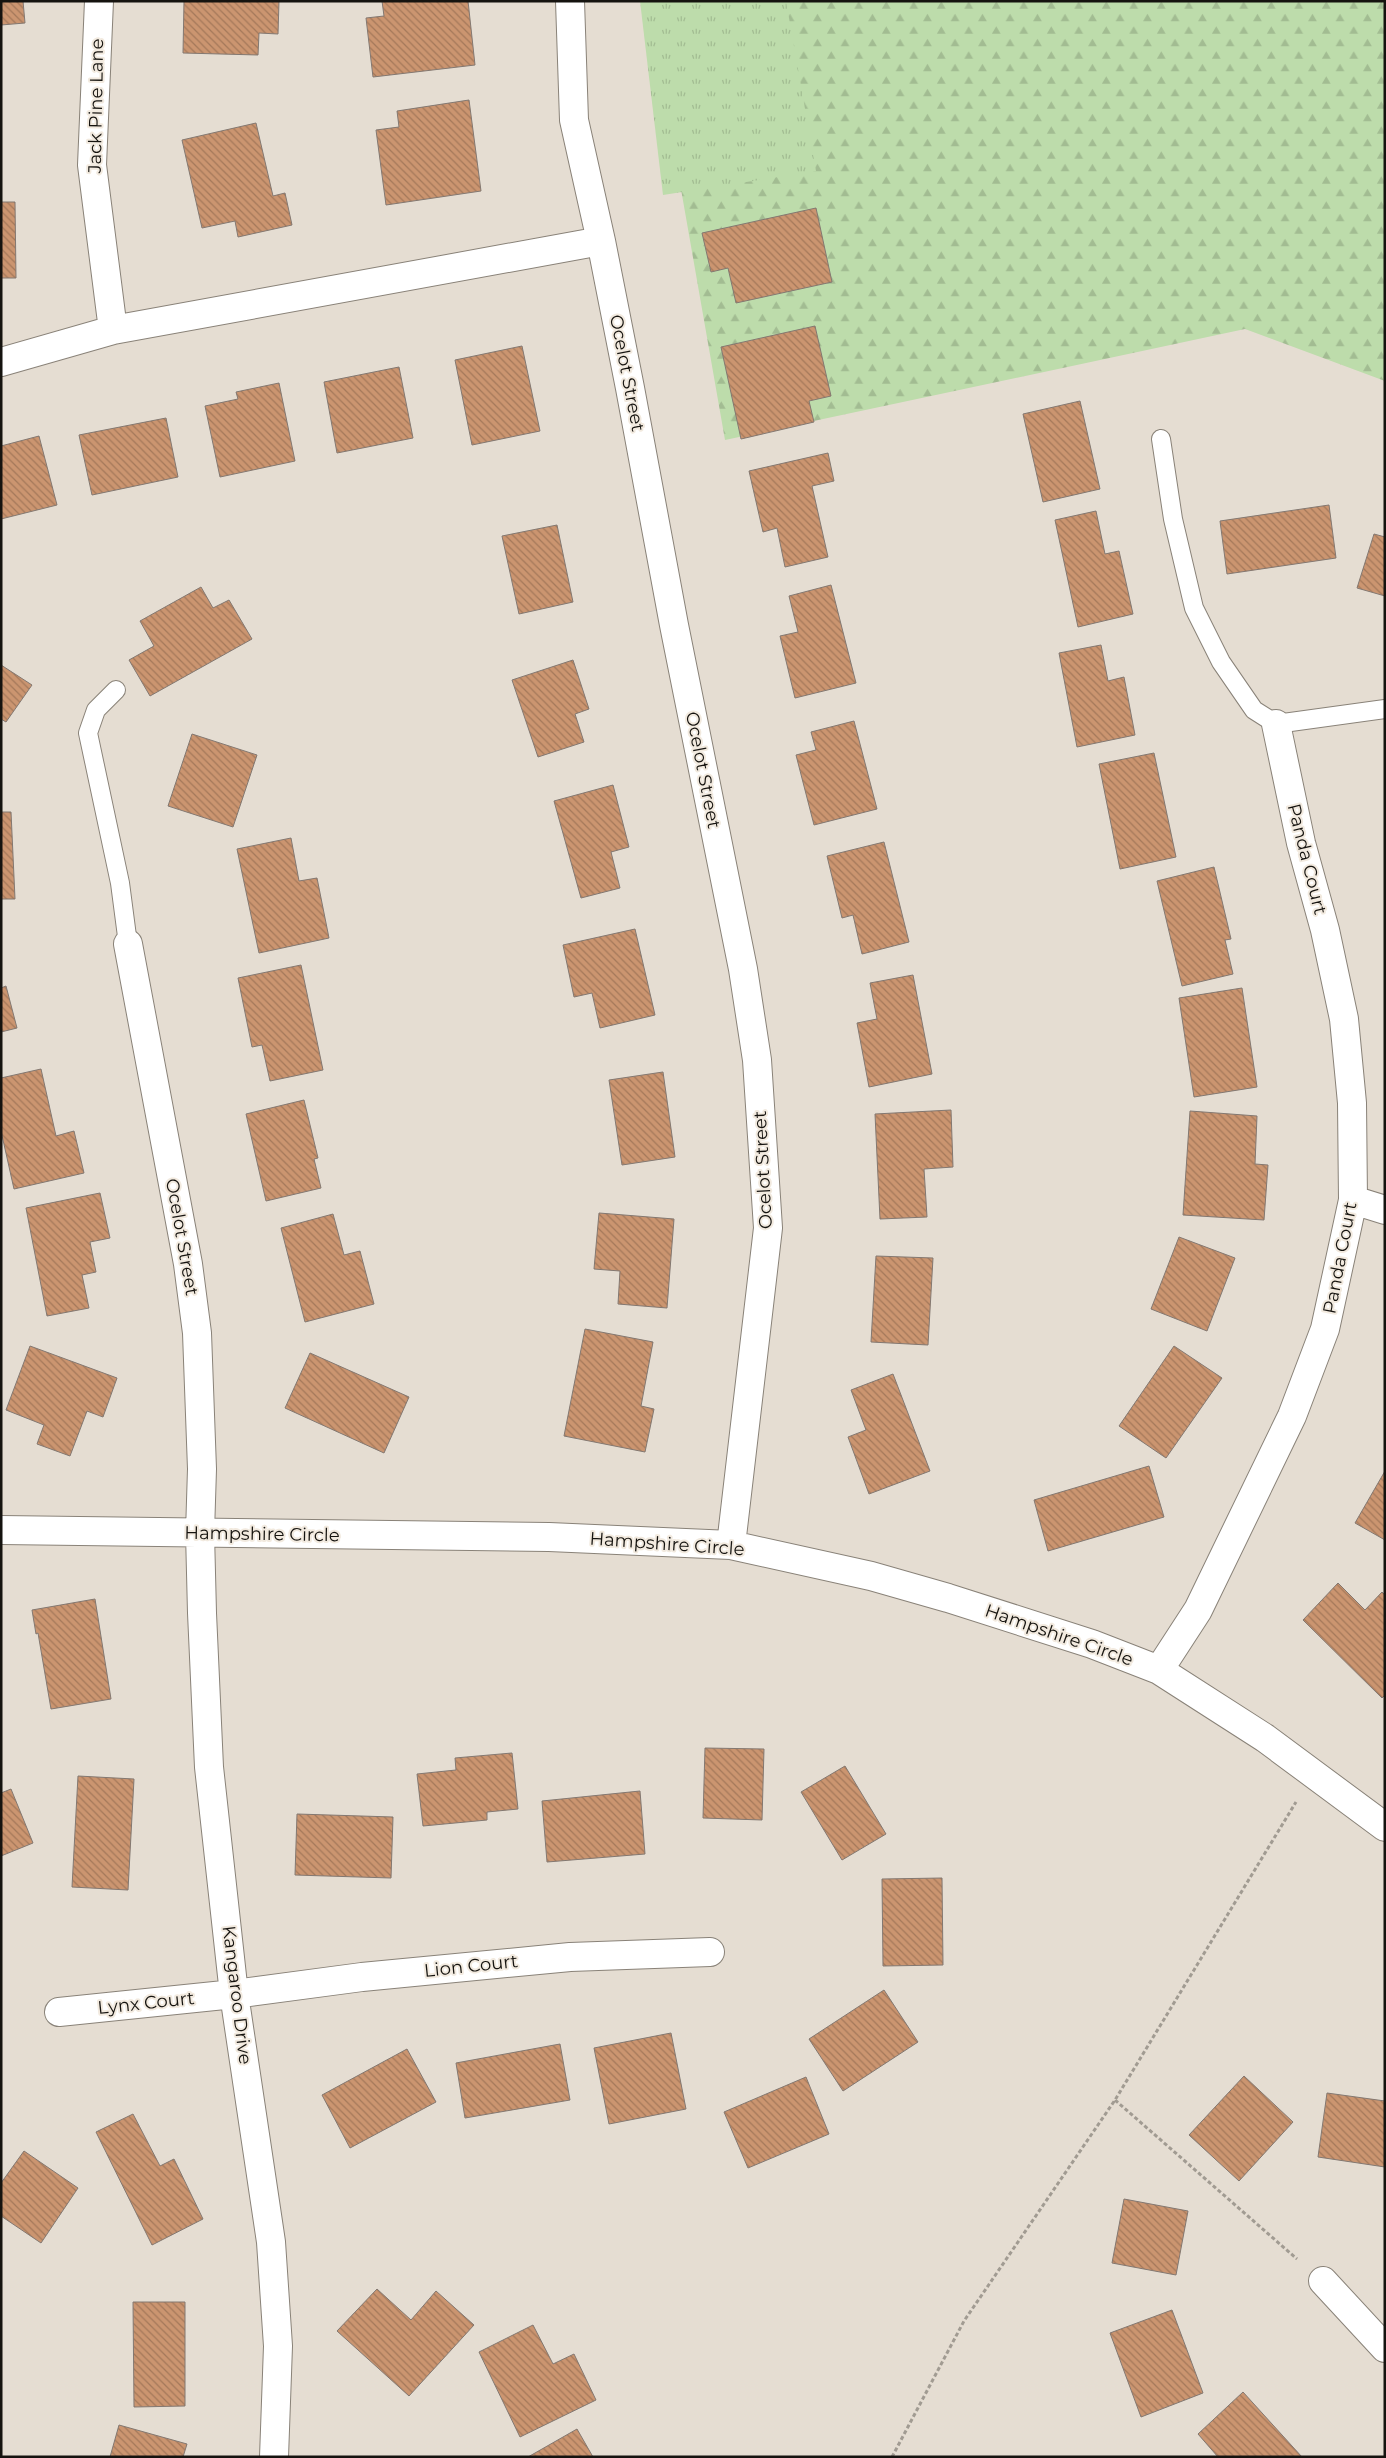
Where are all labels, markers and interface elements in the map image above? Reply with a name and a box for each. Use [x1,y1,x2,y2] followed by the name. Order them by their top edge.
[84,38,108,175] street label: Jack Pine Lane
[605,313,649,433] street label: Ocelot Street
[681,710,725,830] street label: Ocelot Street
[1283,801,1331,917] street label: Panda Court
[749,1110,777,1230] street label: Ocelot Street
[161,1177,203,1297] street label: Ocelot Street
[1318,1200,1362,1316] street label: Panda Court
[184,1522,340,1546] street label: Hampshire Circle
[589,1528,745,1560] street label: Hampshire Circle
[982,1599,1136,1671] street label: Hampshire Circle
[218,1924,256,2066] street label: Kangaroo Drive
[423,1950,519,1982] street label: Lion Court
[96,1987,196,2019] street label: Lynx Court

